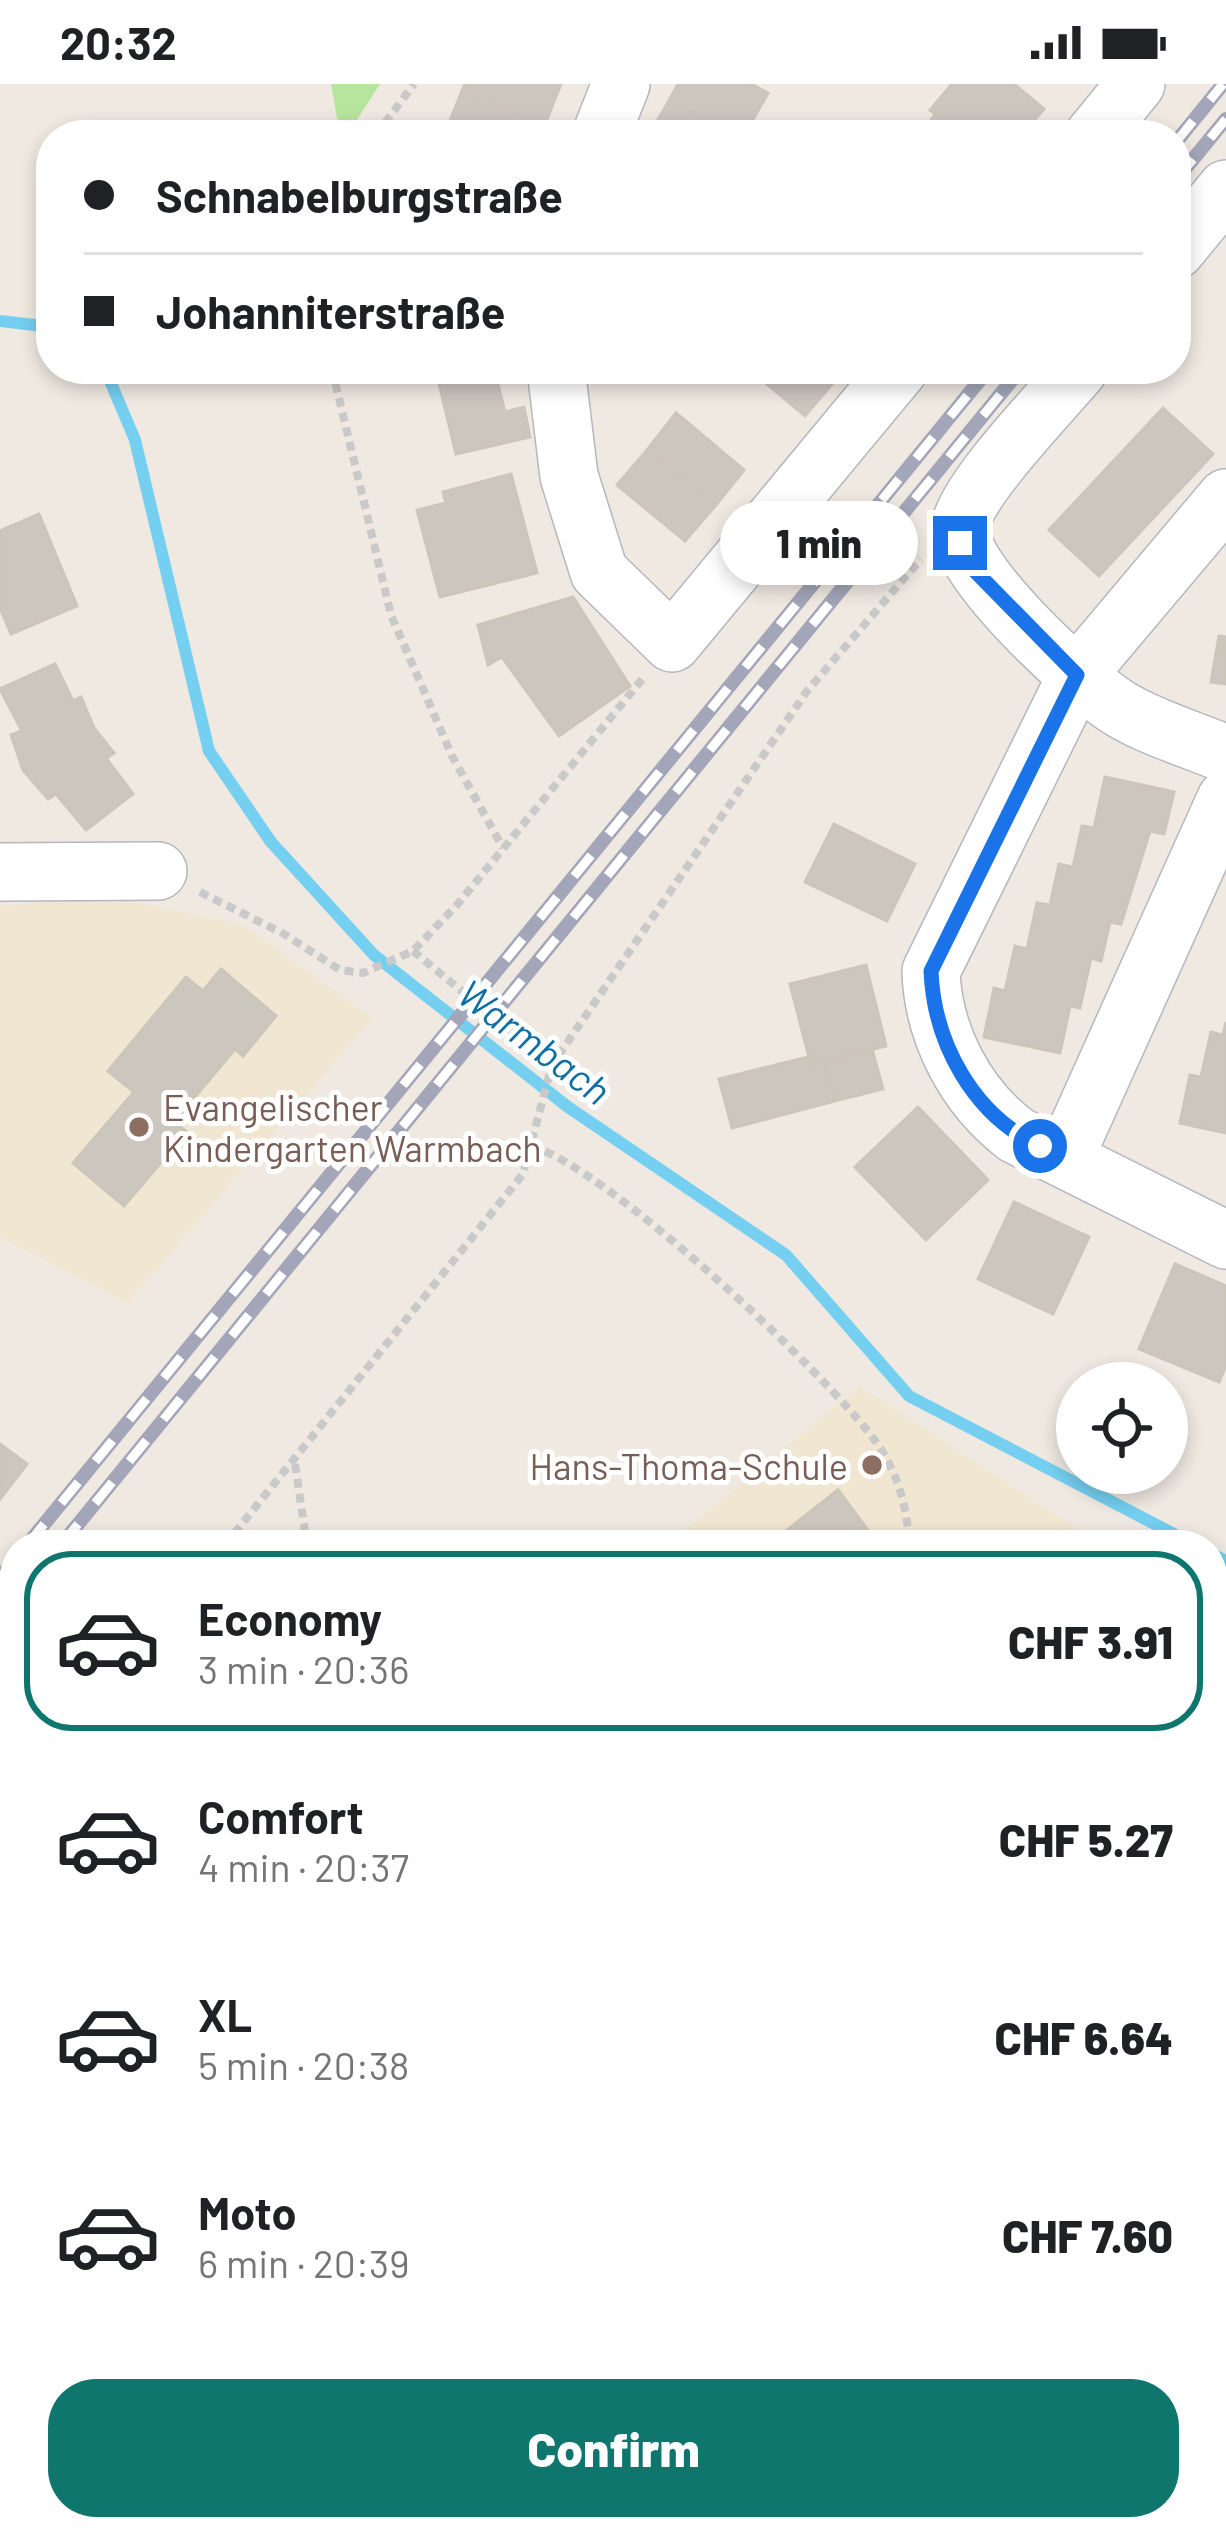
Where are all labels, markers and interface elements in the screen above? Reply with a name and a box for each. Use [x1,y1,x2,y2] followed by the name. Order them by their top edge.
[60,15,177,69] text: 20:32
[156,168,563,222] text: Schnabelburgstraße
[156,284,505,338] text: Johanniterstraße
[720,501,918,585] callout: 1 min
[933,516,987,570] route end
[776,519,862,566] text: 1 min
[450,969,620,1113] water label: Warmbach
[163,1085,542,1169] place label: Evangelischer Kindergarten Warmbach
[126,1114,152,1140] marker: Evangelischer Kindergarten Warmbach
[1013,1119,1067,1173] route start
[1056,1362,1188,1494] map controls
[1056,1362,1188,1494] button: locate
[530,1444,848,1487] place label: Hans-Thoma-Schule
[859,1452,885,1478] marker: Hans-Thoma-Schule
[54,1587,162,1695] icon: car
[198,1591,382,1645] text: Economy
[1008,1614,1173,1668] text: CHF 3.91
[198,1645,409,1692] text: 3 min · 20:36
[54,1785,162,1893] icon: car
[198,1789,364,1843] text: Comfort
[999,1812,1173,1866] text: CHF 5.27
[198,1843,409,1890] text: 4 min · 20:37
[54,1983,162,2091] icon: car
[198,1987,252,2041] text: XL
[995,2010,1173,2064] text: CHF 6.64
[198,2041,409,2088] text: 5 min · 20:38
[54,2181,162,2289] icon: car
[198,2185,296,2239] text: Moto
[1002,2208,1173,2262] text: CHF 7.60
[198,2239,409,2286] text: 6 min · 20:39
[48,2379,1179,2517] button: Confirm

